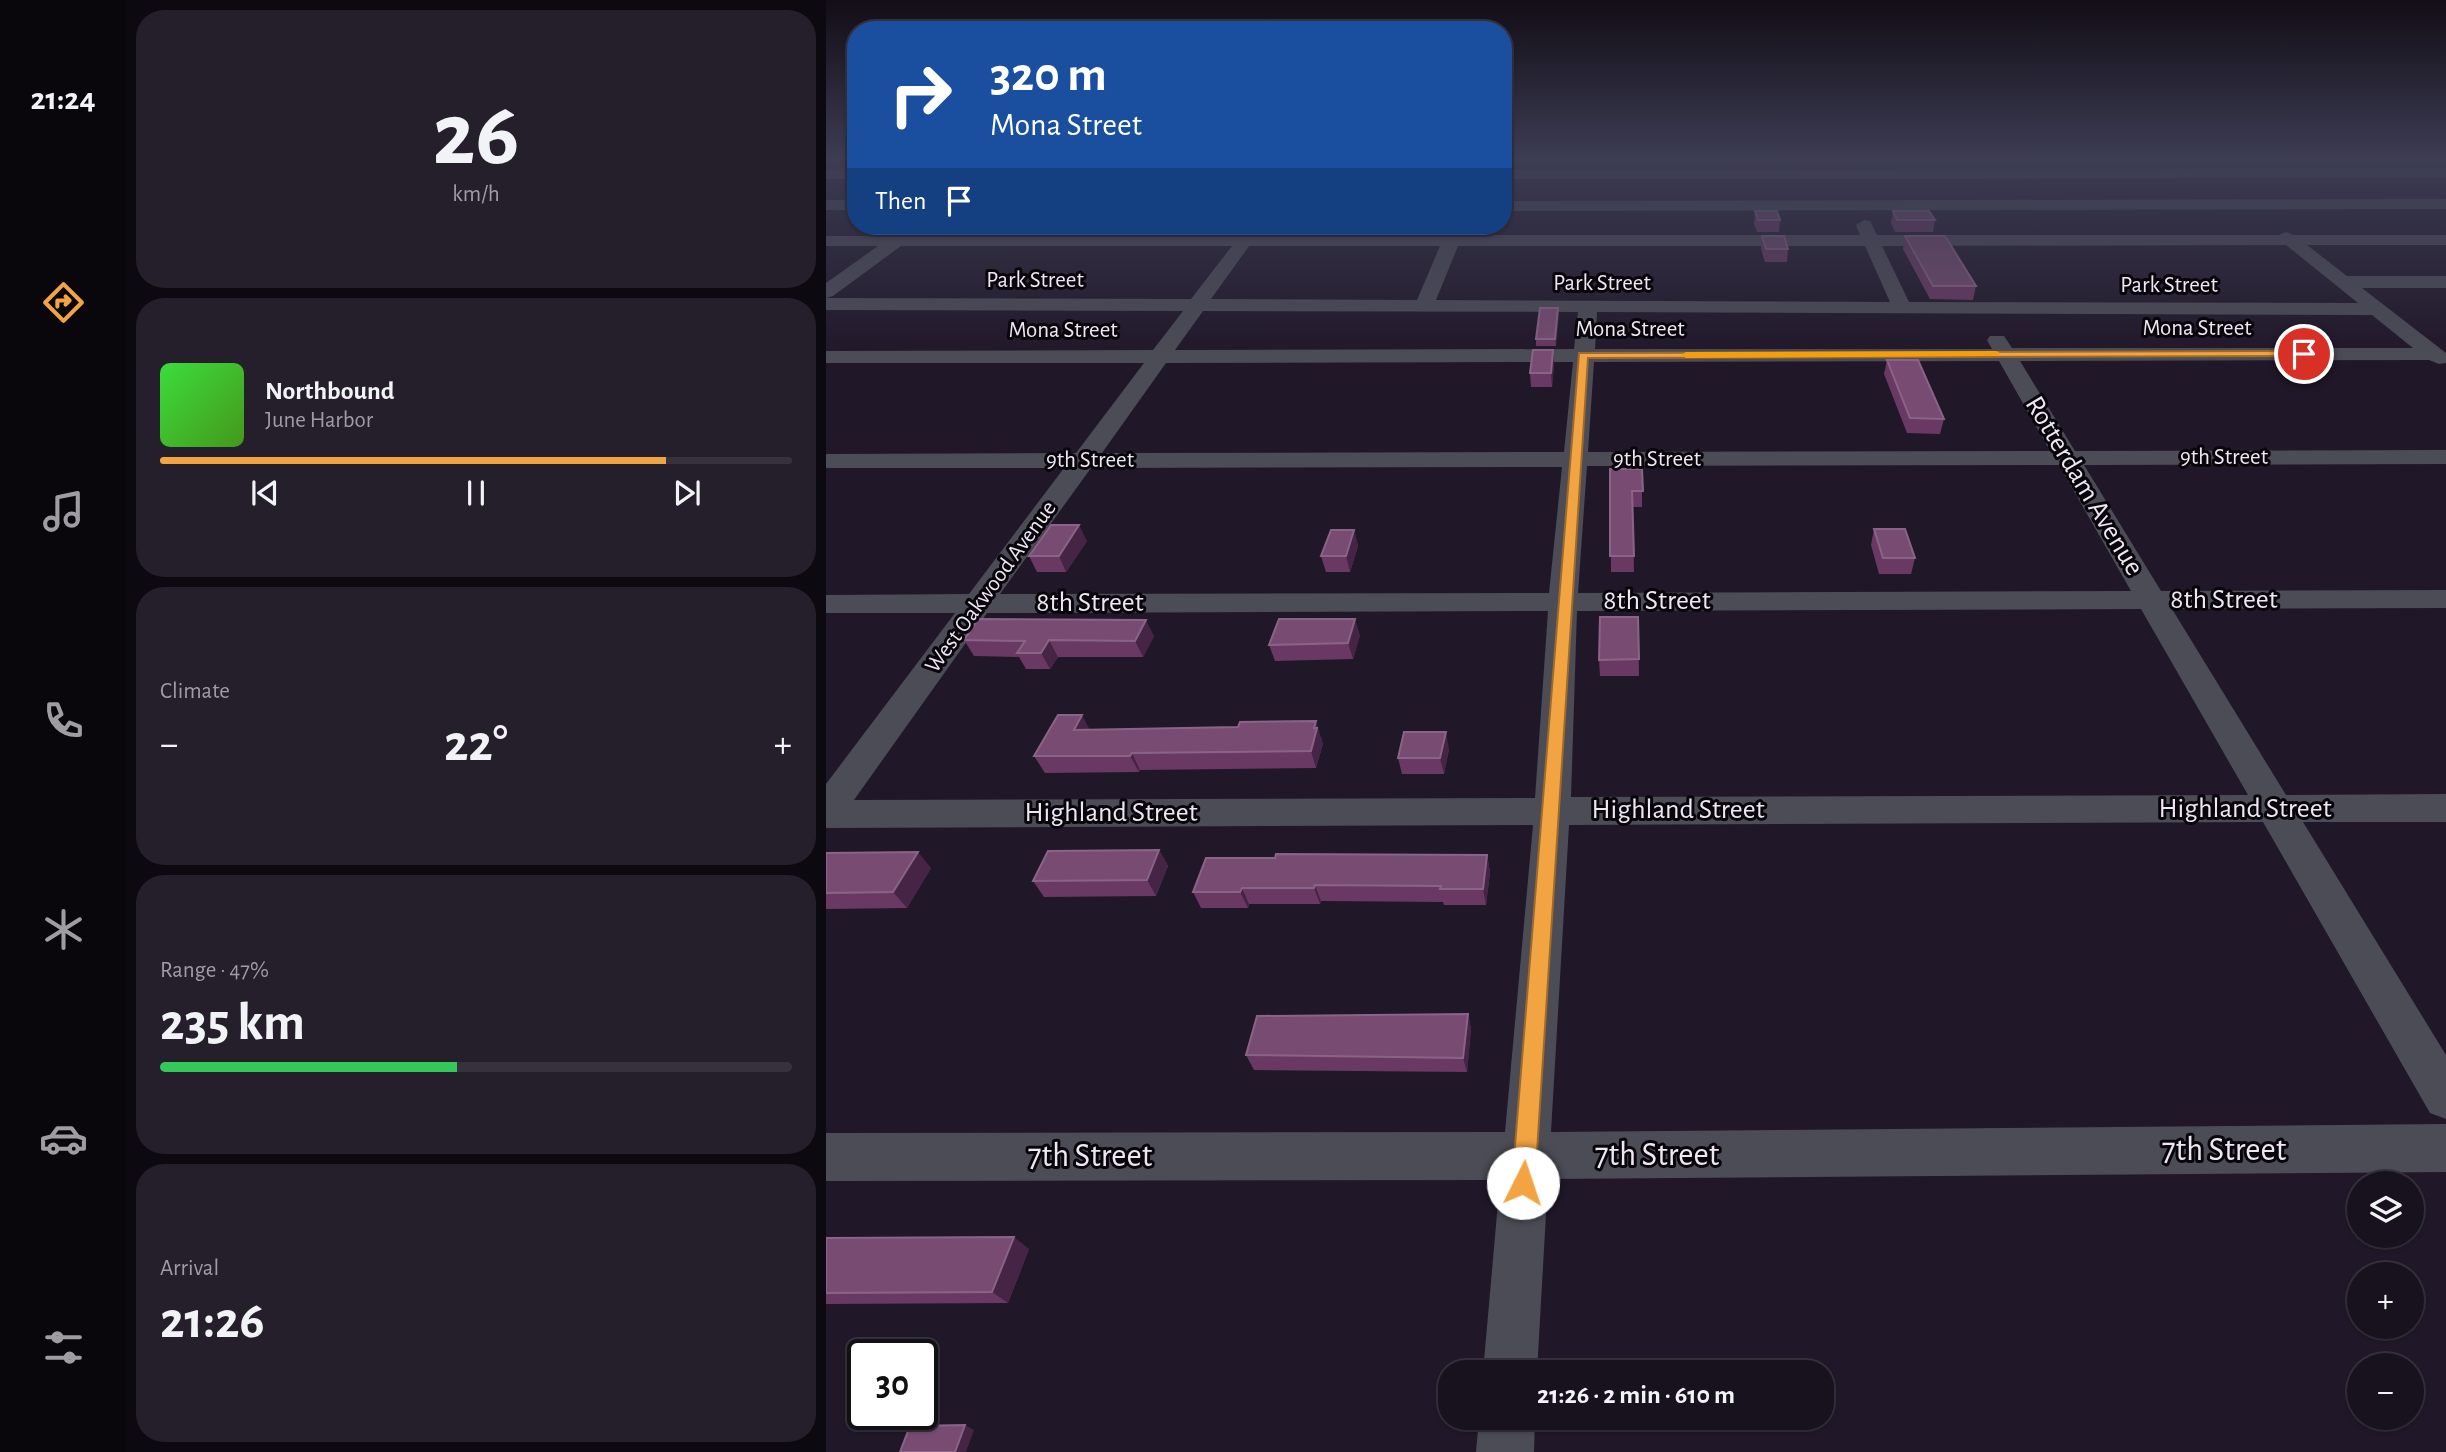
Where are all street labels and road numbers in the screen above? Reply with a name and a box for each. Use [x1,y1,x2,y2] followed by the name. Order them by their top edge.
[986,269,1084,292] street label: Park Street
[1553,272,1651,295] street label: Park Street
[2120,274,2218,297] street label: Park Street
[2142,317,2252,340] street label: Mona Street
[1575,318,1685,341] street label: Mona Street
[1008,319,1118,342] street label: Mona Street
[2020,392,2148,580] street label: Rotterdam Avenue
[2180,446,2269,469] street label: 9th Street
[1613,448,1702,471] street label: 9th Street
[1046,449,1135,472] street label: 9th Street
[921,497,1061,677] street label: West Oakwood Avenue
[2170,586,2278,614] street label: 8th Street
[1603,587,1711,615] street label: 8th Street
[1036,589,1144,617] street label: 8th Street
[2158,795,2332,823] street label: Highland Street
[1591,796,1765,824] street label: Highland Street
[1024,799,1198,827] street label: Highland Street
[2162,1134,2287,1167] street label: 7th Street
[1595,1139,1720,1172] street label: 7th Street
[1028,1140,1153,1173] street label: 7th Street

